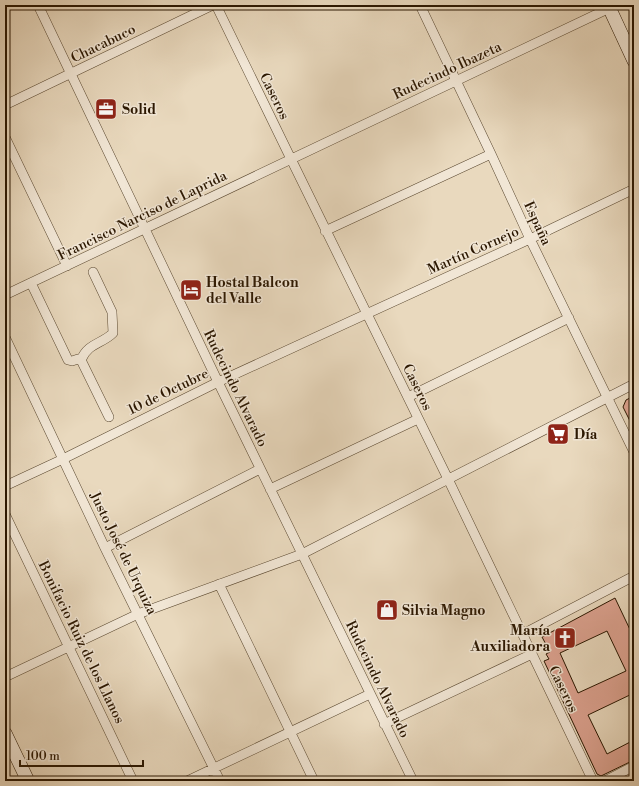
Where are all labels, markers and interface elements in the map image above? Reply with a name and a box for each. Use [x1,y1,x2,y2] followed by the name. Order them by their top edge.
[68,20,139,67] street label: Chacabuco
[390,37,505,104] street label: Rudecindo Ibazeta
[255,70,293,123] street label: Caseros
[93,96,119,122] office icon: Solid
[122,101,156,119] place label: Solid
[55,167,231,265] street label: Francisco Narciso de Laprida
[519,199,555,249] street label: España
[425,223,522,279] street label: Martín Cornejo
[206,274,299,308] place label: Hostal Balcon del Valle
[178,277,204,303] hotel icon: Hostal Balcon del Valle
[199,327,271,450] street label: Rudecindo Alvarado
[398,361,436,414] street label: Caseros
[125,365,212,419] street label: 10 de Octubre
[545,421,571,447] supermarket icon: Día
[574,426,598,444] place label: Día
[85,488,161,619] street label: Justo José de Urquiza
[33,557,128,727] street label: Bonifacio Ruiz de los Llanos
[374,597,400,623] shop icon: Silvia Magno
[402,602,486,620] place label: Silvia Magno
[341,618,413,741] street label: Rudecindo Alvarado
[470,622,550,656] place label: María Auxiliadora
[552,625,578,651] church icon: María Auxiliadora
[544,663,582,716] street label: Caseros
[20,742,143,768] scale bar
[26,749,60,764] text: 100 m

